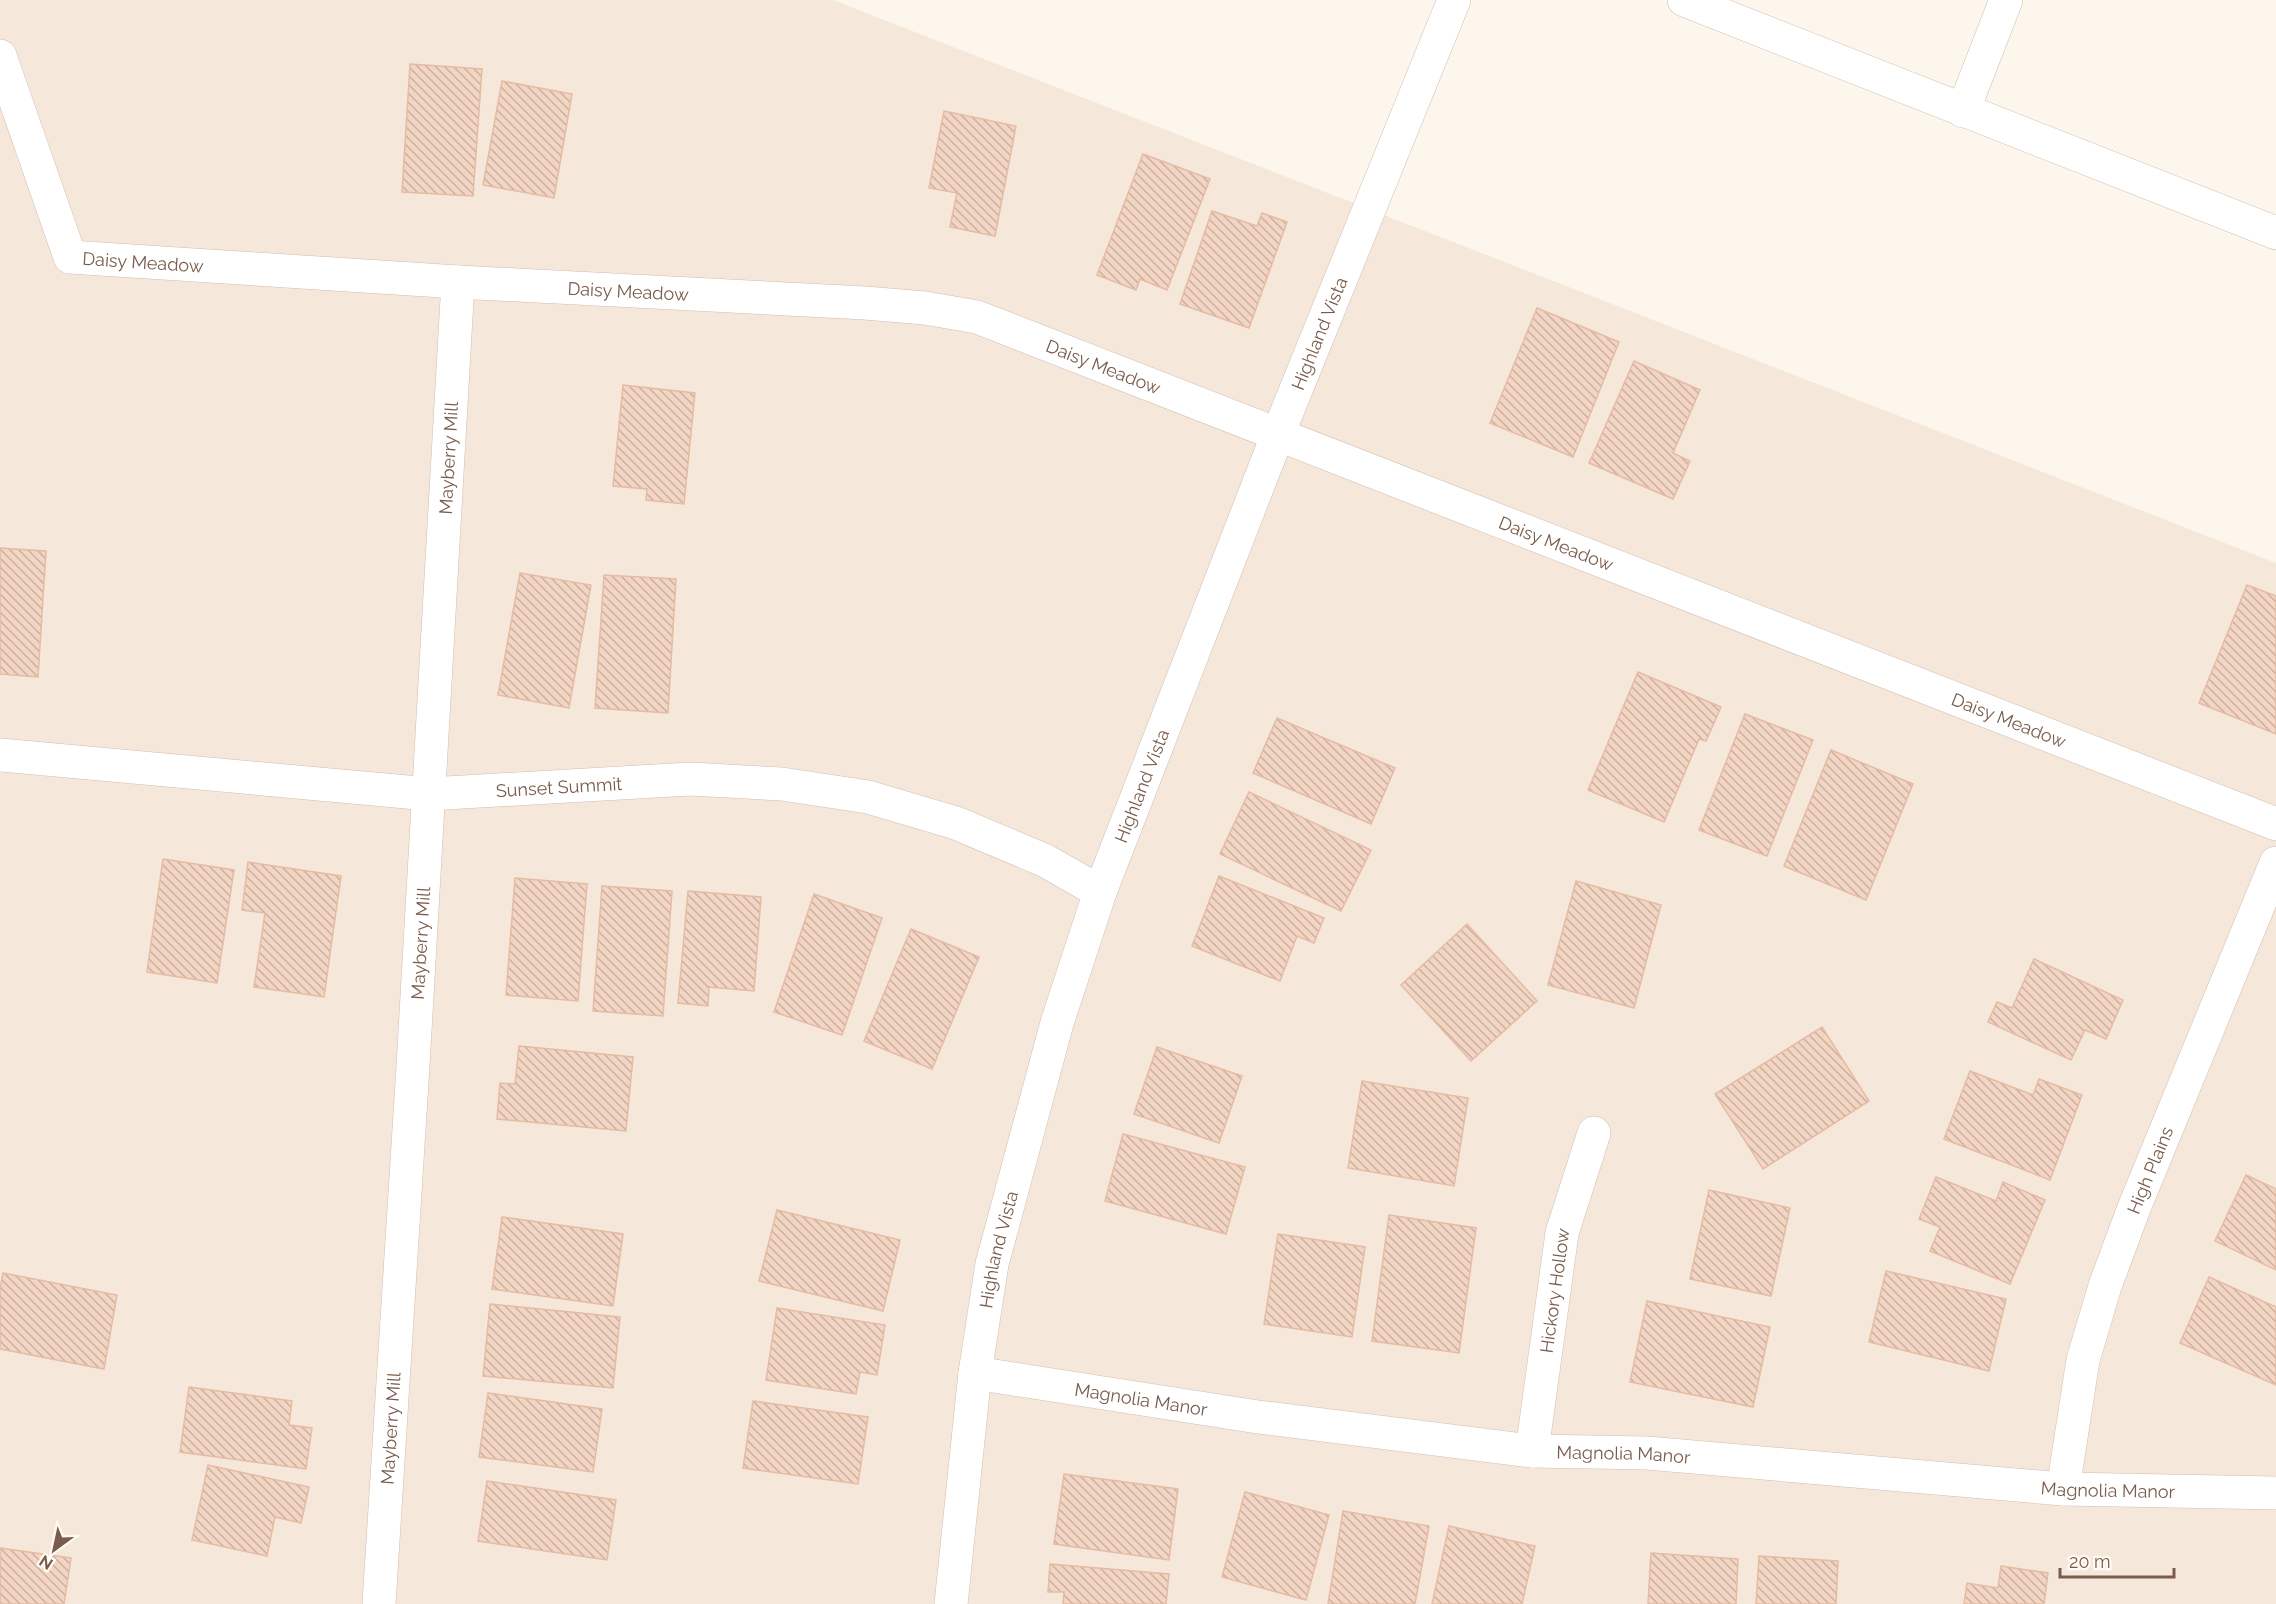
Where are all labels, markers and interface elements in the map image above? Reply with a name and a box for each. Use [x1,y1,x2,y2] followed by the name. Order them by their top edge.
[82,247,205,276] street label: Daisy Meadow
[1287,274,1351,393] street label: Highland Vista
[567,277,690,304] street label: Daisy Meadow
[1043,335,1164,398] street label: Daisy Meadow
[434,401,462,515] street label: Mayberry Mill
[1496,511,1617,575] street label: Daisy Meadow
[1949,688,2070,752] street label: Daisy Meadow
[1110,726,1173,846] street label: Highland Vista
[495,772,623,801] street label: Sunset Summit
[406,886,434,1000] street label: Mayberry Mill
[2122,1123,2177,1217] street label: High Plains
[975,1188,1022,1310] street label: Highland Vista
[1535,1226,1573,1354] street label: Hickory Hollow
[376,1371,404,1485] street label: Mayberry Mill
[1073,1378,1210,1420] street label: Magnolia Manor
[1556,1441,1692,1467] street label: Magnolia Manor
[2040,1477,2176,1502] street label: Magnolia Manor
[24,1520,84,1580] north arrow
[2060,1541,2174,1579] scale bar
[36,1551,56,1573] text: N
[2069,1551,2111,1572] text: 20 m

